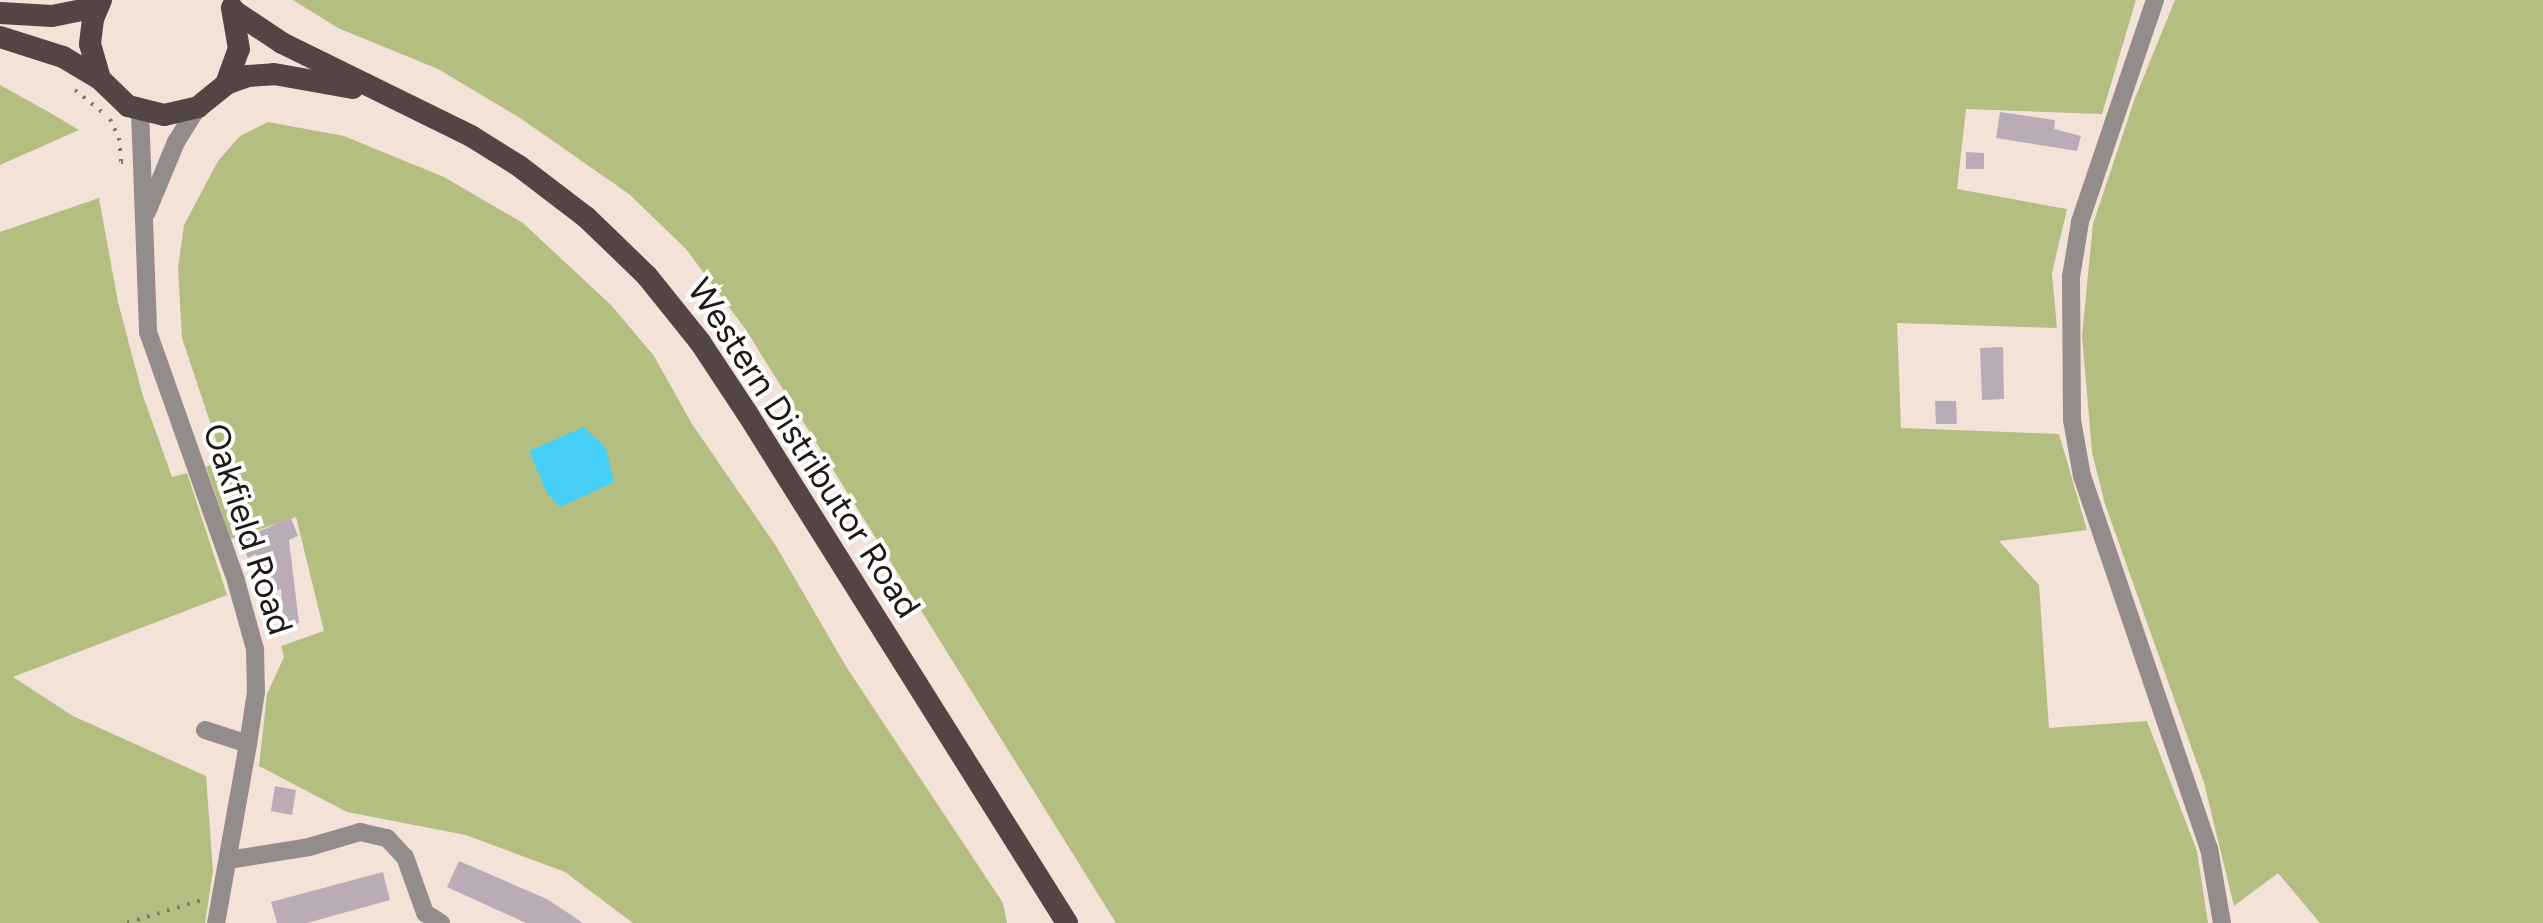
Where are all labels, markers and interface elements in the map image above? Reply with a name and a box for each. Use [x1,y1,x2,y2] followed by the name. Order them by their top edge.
[679,270,929,626] street label: Western Distributor Road
[194,418,302,640] street label: Oakfield Road

